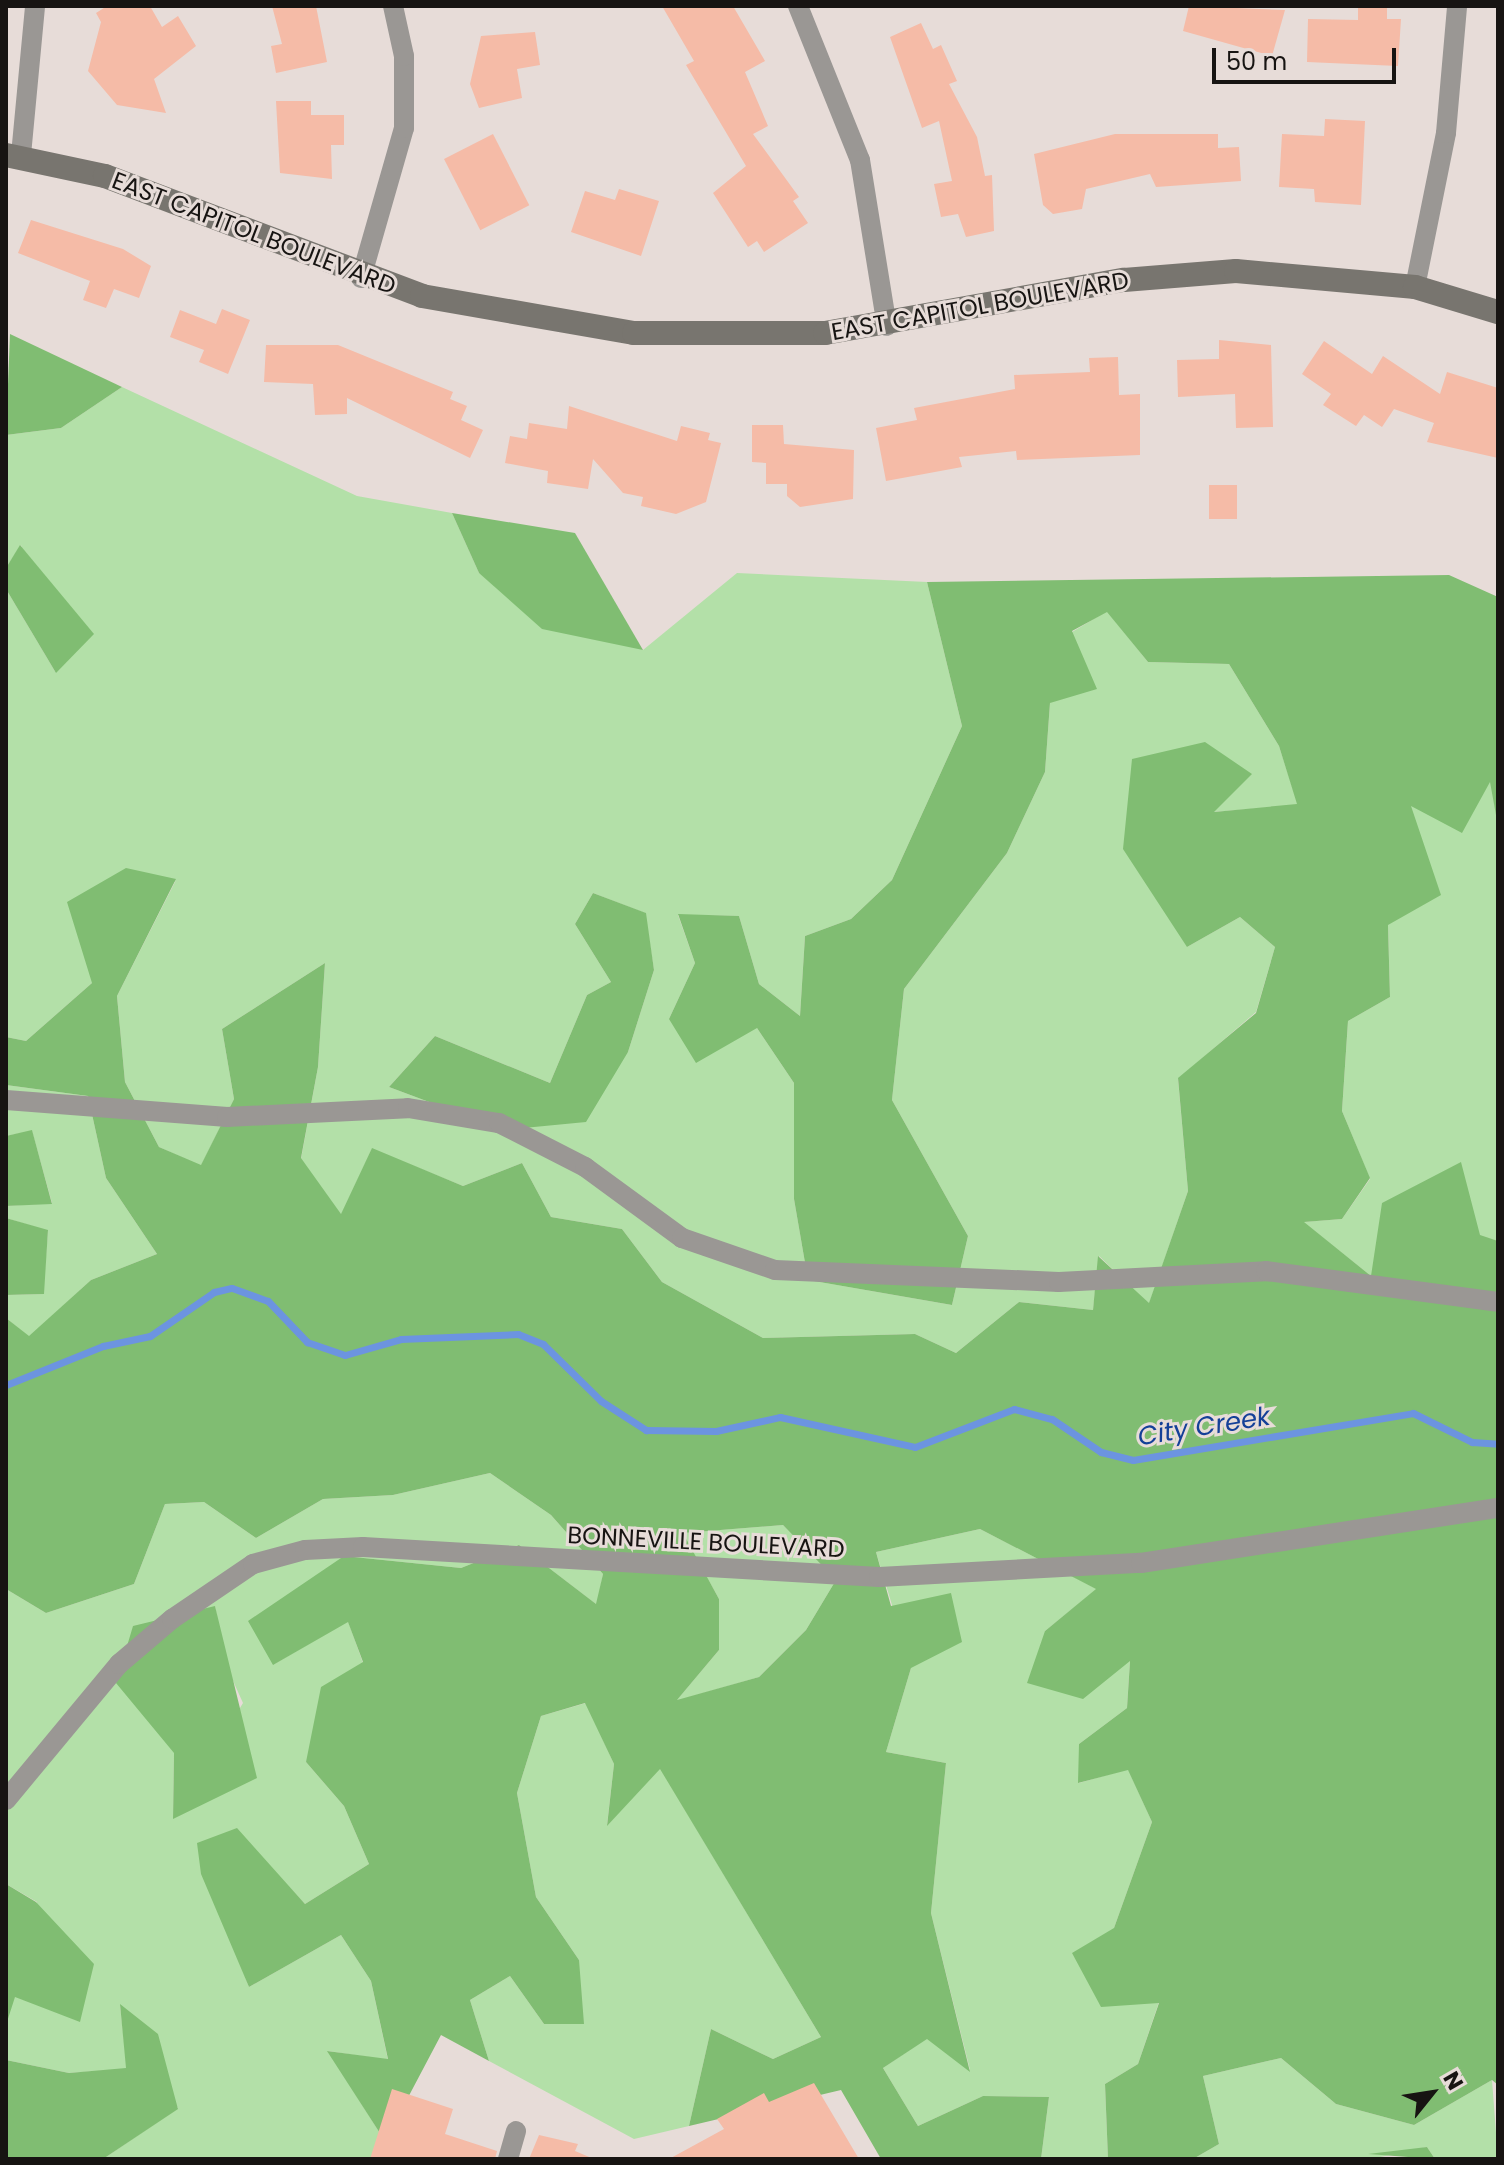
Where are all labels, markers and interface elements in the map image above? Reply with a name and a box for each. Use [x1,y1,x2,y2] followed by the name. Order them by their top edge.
[1216,32,1400,82] scale bar
[1226,45,1287,78] text: 50 m
[108,166,400,300] street label: EAST CAPITOL BOULEVARD
[829,266,1131,346] street label: EAST CAPITOL BOULEVARD
[1136,1401,1272,1453] water label: City Creek
[567,1520,845,1564] street label: BONNEVILLE BOULEVARD
[1392,2053,1472,2133] north arrow
[1436,2066,1471,2096] text: N

